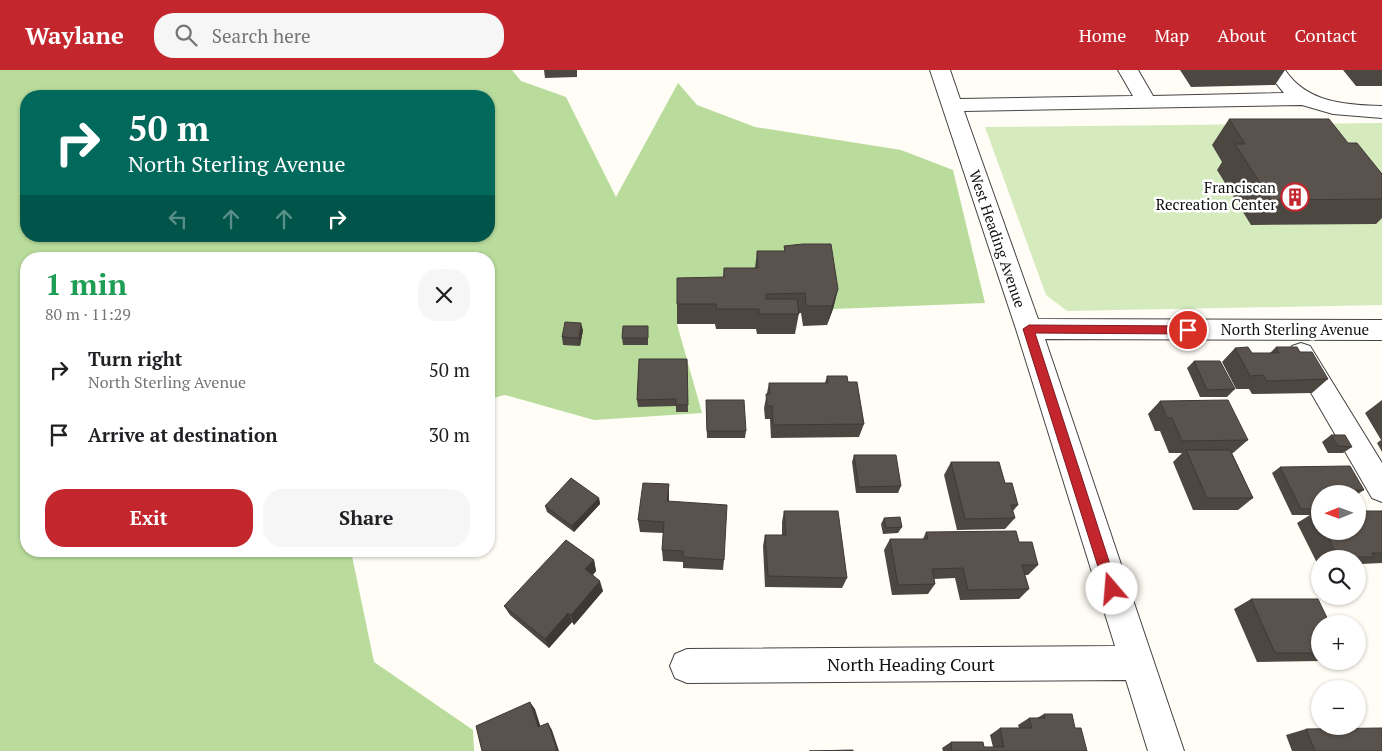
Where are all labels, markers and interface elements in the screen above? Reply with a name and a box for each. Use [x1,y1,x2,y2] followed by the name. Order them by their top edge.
[154,13,504,58] search box
[25,19,124,51] text: Waylane
[172,21,200,49] icon: search
[212,23,311,48] text: Search here
[1079,23,1126,47] text: Home
[1154,23,1189,47] text: Map
[1217,23,1266,47] text: About
[1294,23,1357,47] text: Contact
[128,105,209,151] text: 50 m
[45,110,110,175] icon: right
[128,149,345,178] text: North Sterling Avenue
[965,167,1031,310] street label: West Heading Avenue
[1156,177,1276,214] place label: Franciscan Recreation Center
[1280,182,1310,212] building icon: Franciscan Recreation Center
[164,205,192,233] icon: left
[217,205,245,233] icon: ahead
[270,205,298,233] icon: ahead
[323,205,351,233] icon: right
[45,264,127,304] text: 1 min
[418,269,470,321] button: close
[45,303,131,325] text: 80 m · 11:29
[1167,309,1209,351] pin
[1174,316,1202,344] icon: arrive
[1221,319,1369,339] street label: North Sterling Avenue
[88,346,182,371] text: Turn right
[45,356,73,384] icon: right
[429,357,470,382] text: 50 m
[88,371,246,393] text: North Sterling Avenue
[45,421,73,449] icon: arrive
[88,422,277,447] text: Arrive at destination
[429,422,470,447] text: 30 m
[1311,485,1366,540] north arrow
[1311,485,1366,735] map controls
[45,489,253,547] button: Exit
[263,489,470,547] button: Share
[1311,550,1366,605] button: search
[1085,562,1137,614] position arrow
[1311,615,1366,670] button: +
[827,652,995,676] street label: North Heading Court
[1311,680,1366,735] button: −

